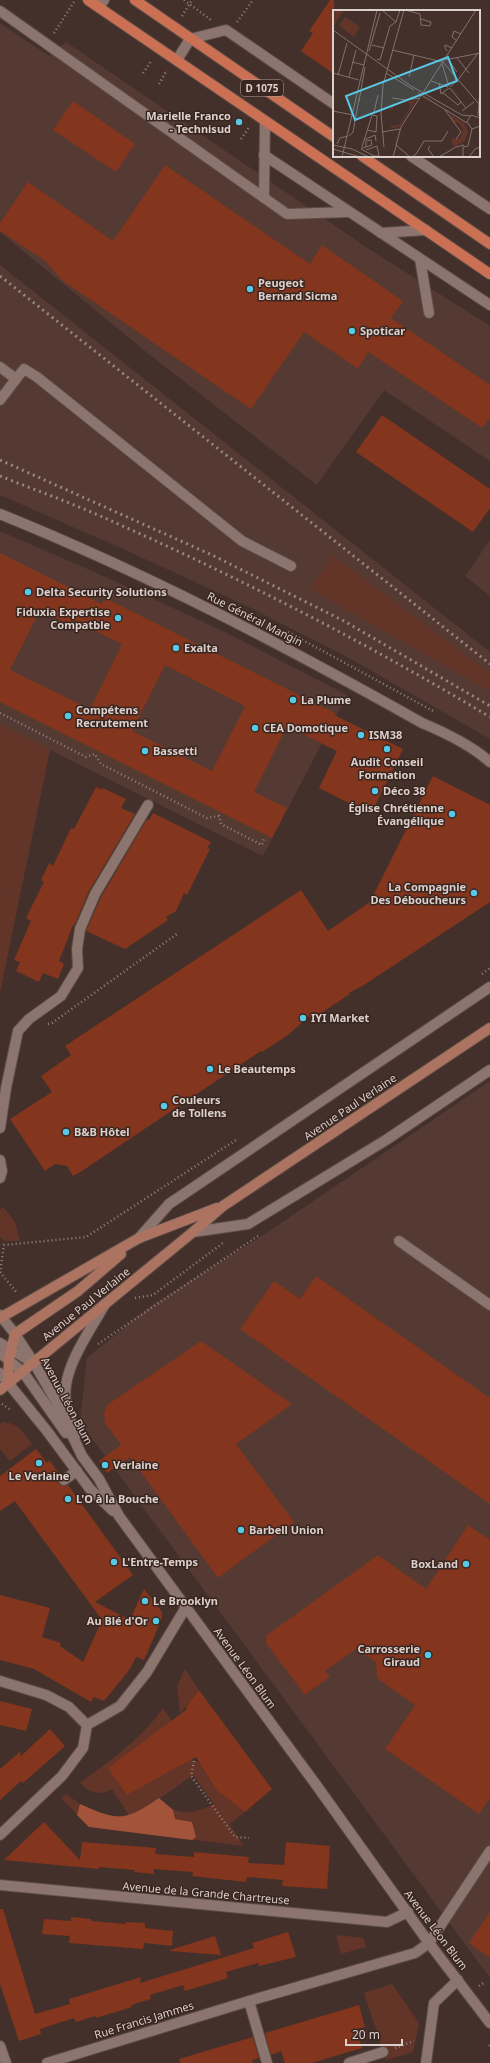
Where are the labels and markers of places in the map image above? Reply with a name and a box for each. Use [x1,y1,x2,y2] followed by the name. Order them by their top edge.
[146,108,231,136] place label: Marielle Franco - Technisud
[234,117,244,127] marker: Marielle Franco - Technisud
[258,275,337,303] place label: Peugeot Bernard Sicma
[245,284,255,294] marker: Peugeot Bernard Sicma
[360,323,405,338] place label: Spoticar
[347,326,357,336] marker: Spoticar
[36,584,167,599] place label: Delta Security Solutions
[23,587,33,597] marker: Delta Security Solutions
[16,604,110,632] place label: Fiduxia Expertise Compatble
[113,613,123,623] marker: Fiduxia Expertise Compatble
[184,640,218,655] place label: Exalta
[171,643,181,653] marker: Exalta
[301,692,352,707] place label: La Plume
[288,695,298,705] marker: La Plume
[76,702,148,730] place label: Compétens Recrutement
[63,711,73,721] marker: Compétens Recrutement
[263,720,348,735] place label: CEA Domotique
[250,723,260,733] marker: CEA Domotique
[369,727,402,742] place label: ISM38
[356,730,366,740] marker: ISM38
[153,743,197,758] place label: Bassetti
[382,744,392,754] marker: Audit Conseil Formation
[140,746,150,756] marker: Bassetti
[351,754,423,782] place label: Audit Conseil Formation
[383,783,426,798] place label: Déco 38
[370,786,380,796] marker: Déco 38
[348,800,444,828] place label: Église Chrétienne Évangélique
[447,809,457,819] marker: Église Chrétienne Évangélique
[370,879,466,907] place label: La Compagnie Des Déboucheurs
[469,888,479,898] marker: La Compagnie Des Déboucheurs
[311,1010,370,1025] place label: IYI Market
[298,1013,308,1023] marker: IYI Market
[218,1061,296,1076] place label: Le Beautemps
[205,1064,215,1074] marker: Le Beautemps
[172,1092,227,1120] place label: Couleurs de Tollens
[159,1101,169,1111] marker: Couleurs de Tollens
[74,1124,130,1139] place label: B&B Hôtel
[61,1127,71,1137] marker: B&B Hôtel
[113,1457,159,1472] place label: Verlaine
[34,1458,44,1468] marker: Le Verlaine
[100,1460,110,1470] marker: Verlaine
[9,1468,70,1483] place label: Le Verlaine
[76,1491,159,1506] place label: L'O à la Bouche
[63,1494,73,1504] marker: L'O à la Bouche
[249,1522,324,1537] place label: Barbell Union
[236,1525,246,1535] marker: Barbell Union
[122,1554,198,1569] place label: L'Entre-Temps
[411,1556,458,1571] place label: BoxLand
[109,1557,119,1567] marker: L'Entre-Temps
[461,1559,471,1569] marker: BoxLand
[153,1593,218,1608] place label: Le Brooklyn
[140,1596,150,1606] marker: Le Brooklyn
[87,1613,148,1628] place label: Au Blé d'Or
[151,1616,161,1626] marker: Au Blé d'Or
[357,1641,420,1669] place label: Carrosserie Giraud
[423,1650,433,1660] marker: Carrosserie Giraud

